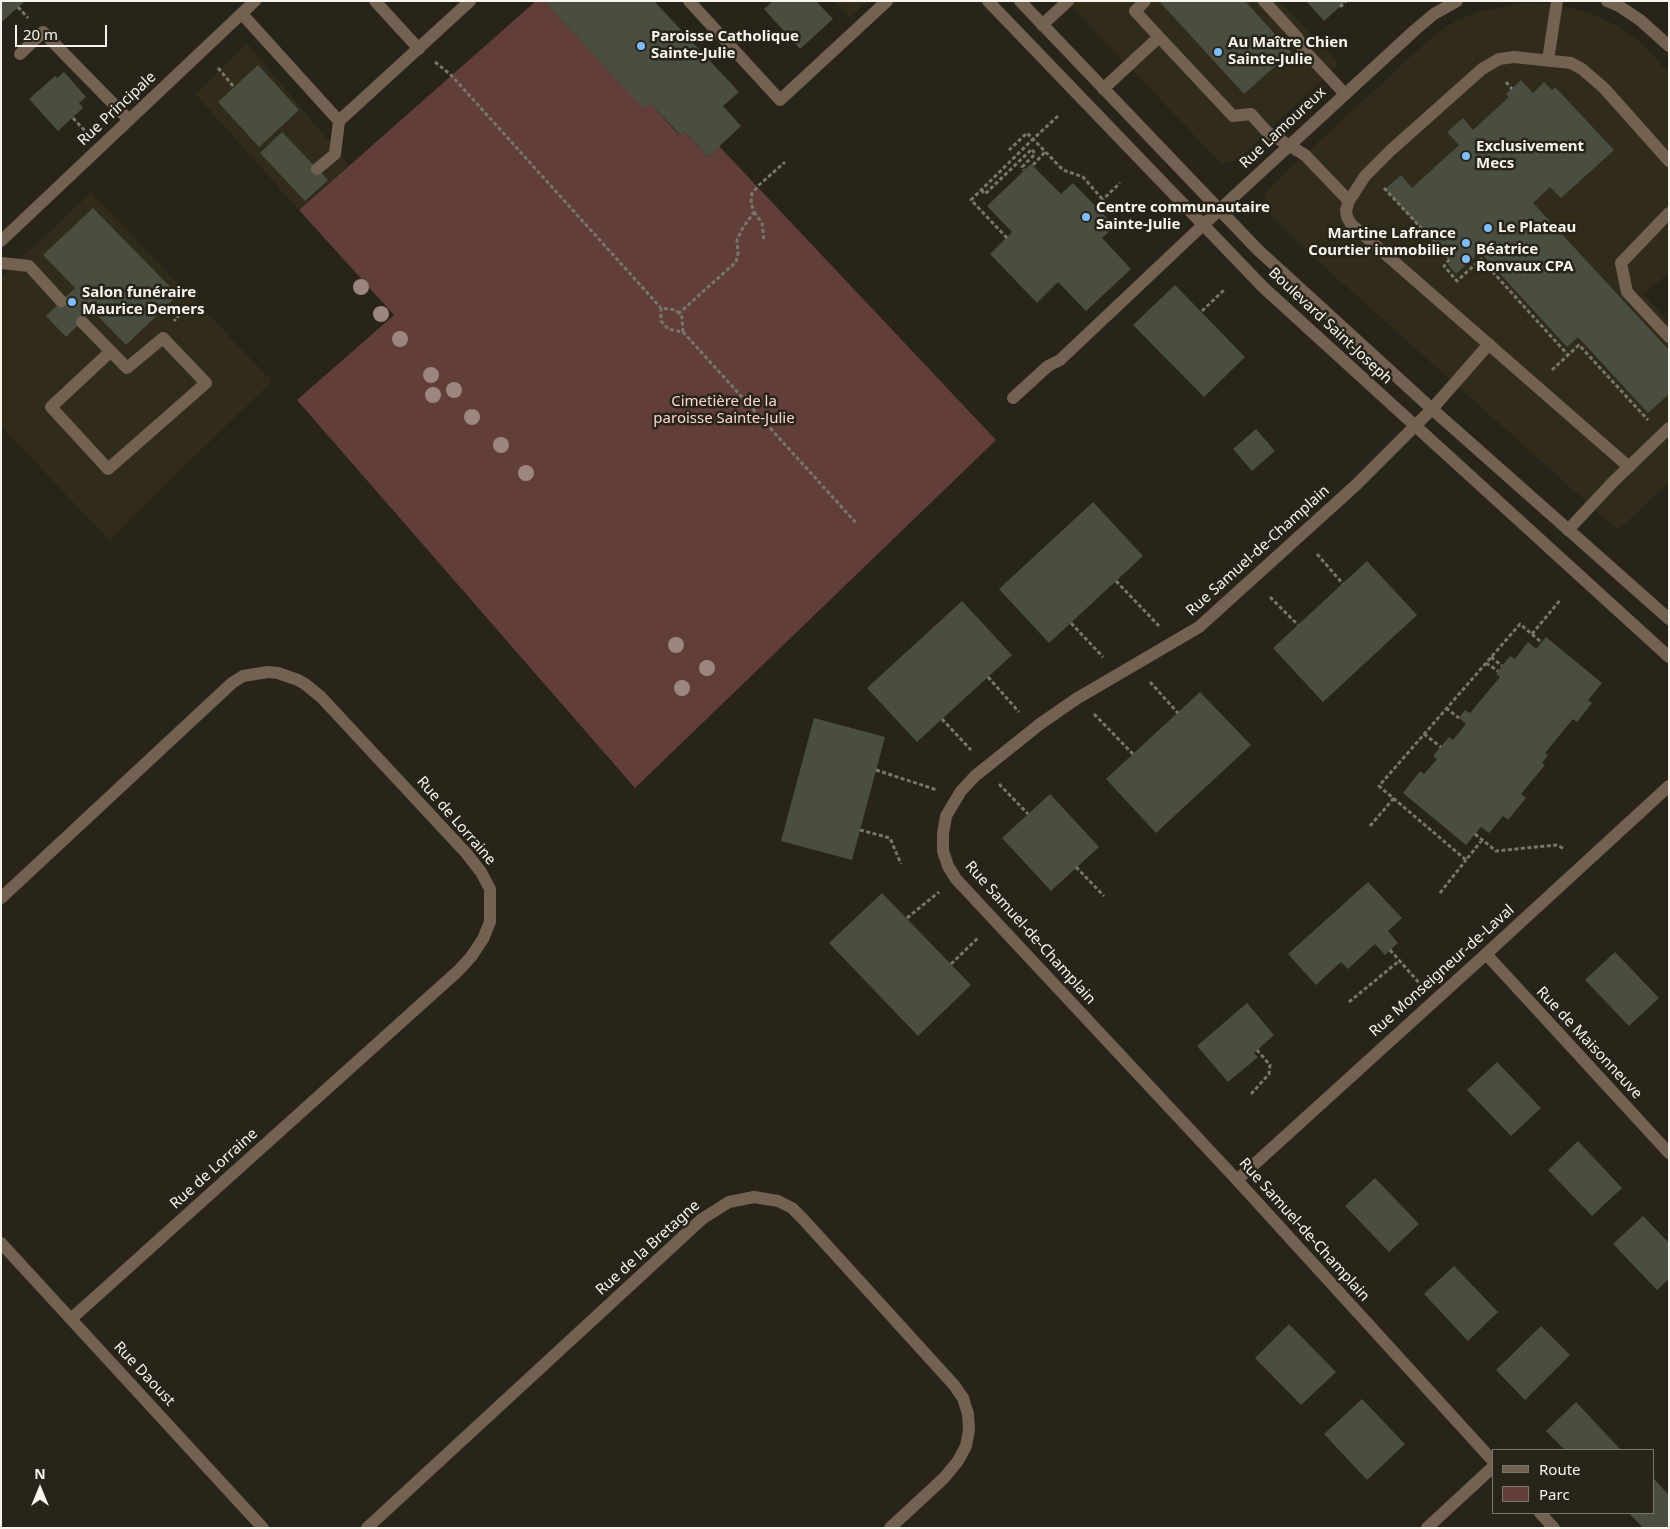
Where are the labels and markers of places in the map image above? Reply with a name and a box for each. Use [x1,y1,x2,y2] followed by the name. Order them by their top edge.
[651,28,799,63] place label: Paroisse Catholique Sainte-Julie
[1228,34,1348,69] place label: Au Maître Chien Sainte-Julie
[635,40,647,52] marker: Paroisse Catholique Sainte-Julie
[1212,46,1224,58] marker: Au Maître Chien Sainte-Julie
[1476,138,1584,173] place label: Exclusivement Mecs
[1460,150,1472,162] marker: Exclusivement Mecs
[1096,199,1270,234] place label: Centre communautaire Sainte-Julie
[1080,211,1092,223] marker: Centre communautaire Sainte-Julie
[1498,219,1576,237] place label: Le Plateau
[1482,222,1494,234] marker: Le Plateau
[1308,225,1456,260] place label: Martine Lafrance Courtier immobilier
[1460,237,1472,249] marker: Martine Lafrance Courtier immobilier
[1476,241,1573,276] place label: Béatrice Ronvaux CPA
[1460,253,1472,265] marker: Béatrice Ronvaux CPA
[82,284,204,319] place label: Salon funéraire Maurice Demers
[66,296,78,308] marker: Salon funéraire Maurice Demers

